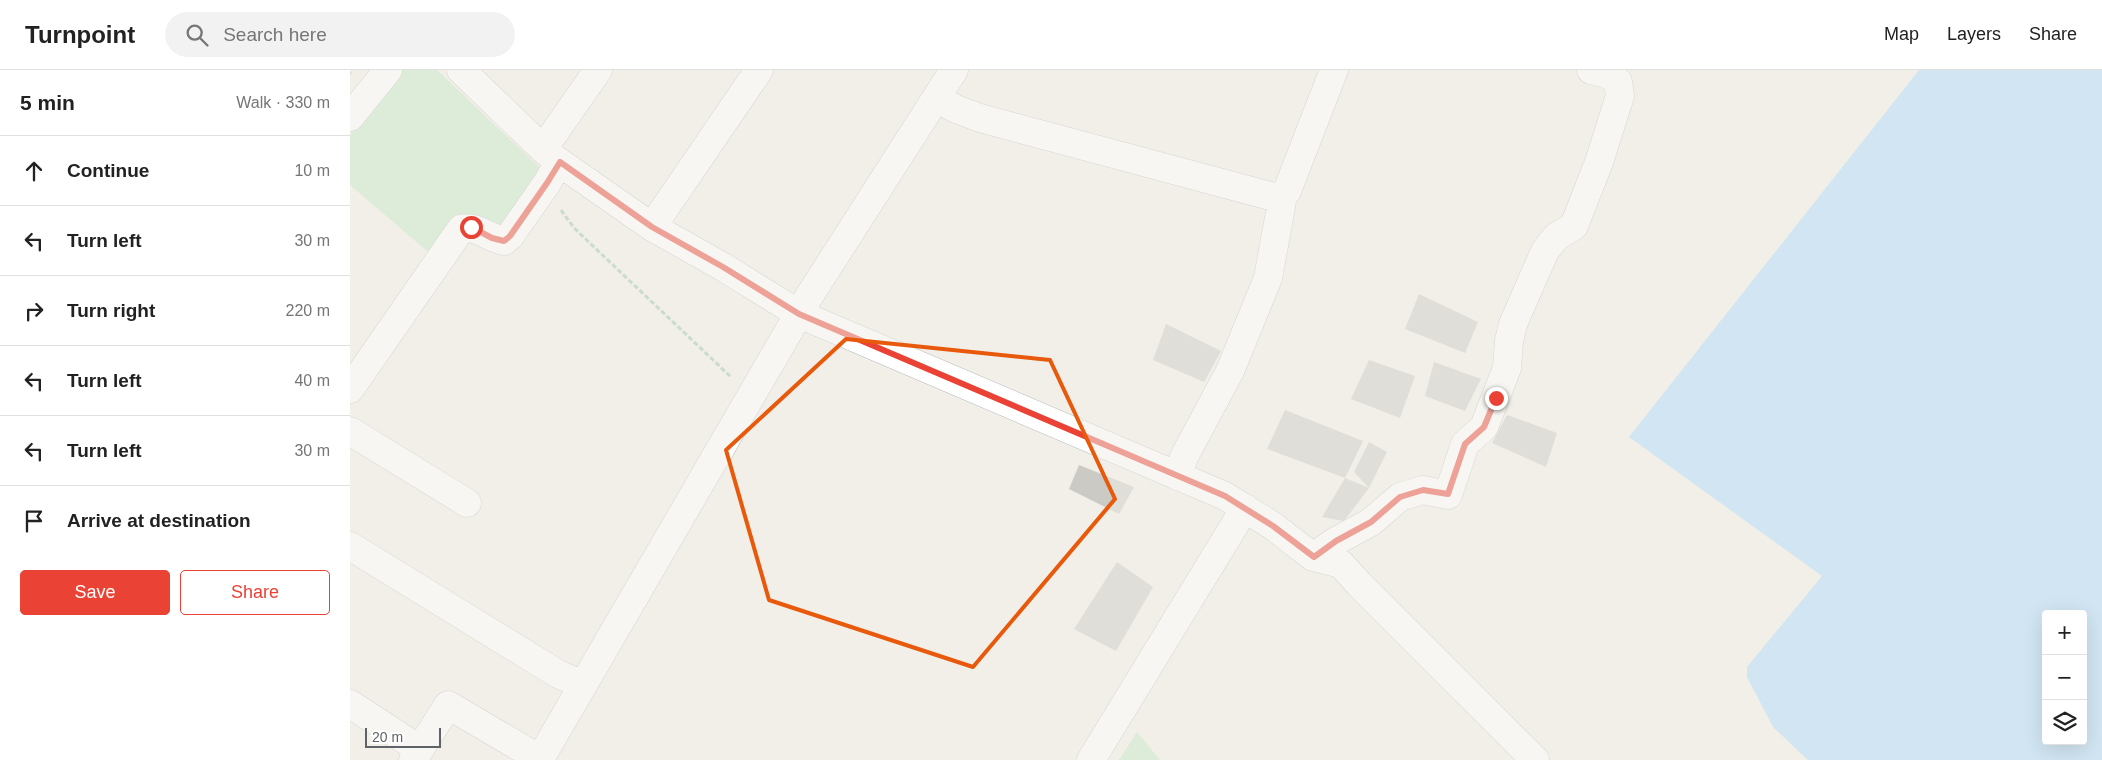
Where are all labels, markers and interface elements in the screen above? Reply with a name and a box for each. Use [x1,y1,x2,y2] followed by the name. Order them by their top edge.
[165,12,515,57] search box
[25,21,135,48] text: Turnpoint
[183,21,211,49] icon: search
[223,24,327,45] text: Search here
[1884,24,1919,44] text: Map
[1947,24,2001,44] text: Layers
[2029,24,2077,44] text: Share
[20,91,75,114] text: 5 min
[236,94,330,111] text: Walk · 330 m
[20,157,48,185] icon: ahead
[67,160,149,181] text: Continue
[294,162,330,179] text: 10 m
[460,216,483,239] route start
[20,227,48,255] icon: left
[67,230,142,251] text: Turn left
[294,232,330,249] text: 30 m
[20,297,48,325] icon: right
[67,300,155,321] text: Turn right
[286,302,330,319] text: 220 m
[20,367,48,395] icon: left
[67,370,142,391] text: Turn left
[294,372,330,389] text: 40 m
[1485,387,1508,410] route end
[20,437,48,465] icon: left
[67,440,142,461] text: Turn left
[294,442,330,459] text: 30 m
[20,507,48,535] icon: arrive
[67,510,251,531] text: Arrive at destination
[20,570,170,615] button: Save
[180,570,330,615] button: Share
[2042,610,2087,745] map controls
[2042,610,2087,655] button: +
[2042,655,2087,700] button: −
[2042,700,2087,745] button: layers
[365,725,441,748] scale bar
[372,729,403,745] text: 20 m

